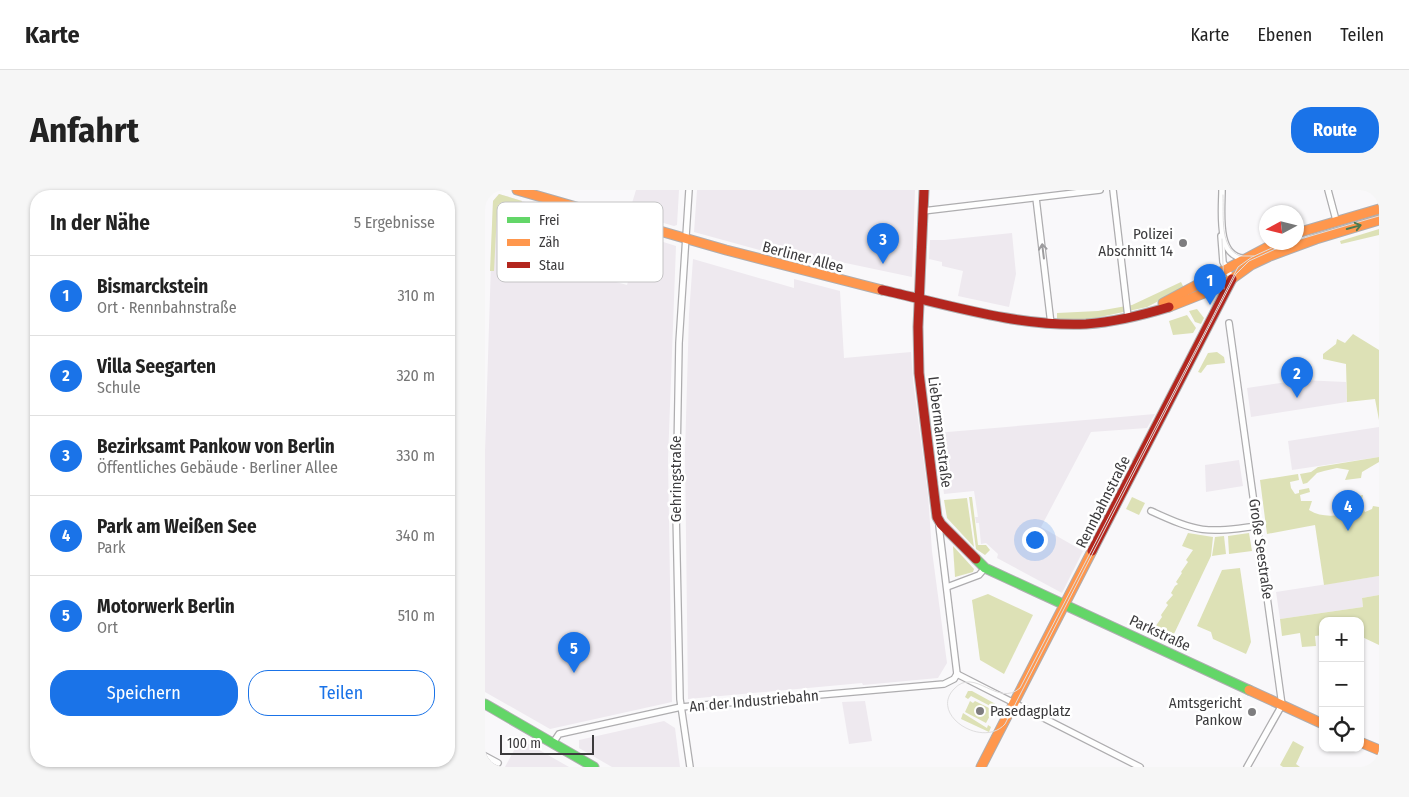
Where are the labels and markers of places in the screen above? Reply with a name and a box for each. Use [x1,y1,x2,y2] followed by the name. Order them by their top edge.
[867,223,899,264] pin: 3
[1098,225,1173,260] place label: Polizei Abschnitt 14
[1177,237,1189,249] marker: Polizei Abschnitt 14
[1194,264,1226,305] pin: 1
[1281,357,1313,398] pin: 2
[1332,490,1364,531] pin: 4
[558,632,590,673] pin: 5
[1169,694,1242,729] place label: Amtsgericht Pankow
[990,702,1071,720] place label: Pasedagplatz
[974,705,986,717] marker: Pasedagplatz
[1246,706,1258,718] marker: Amtsgericht Pankow

